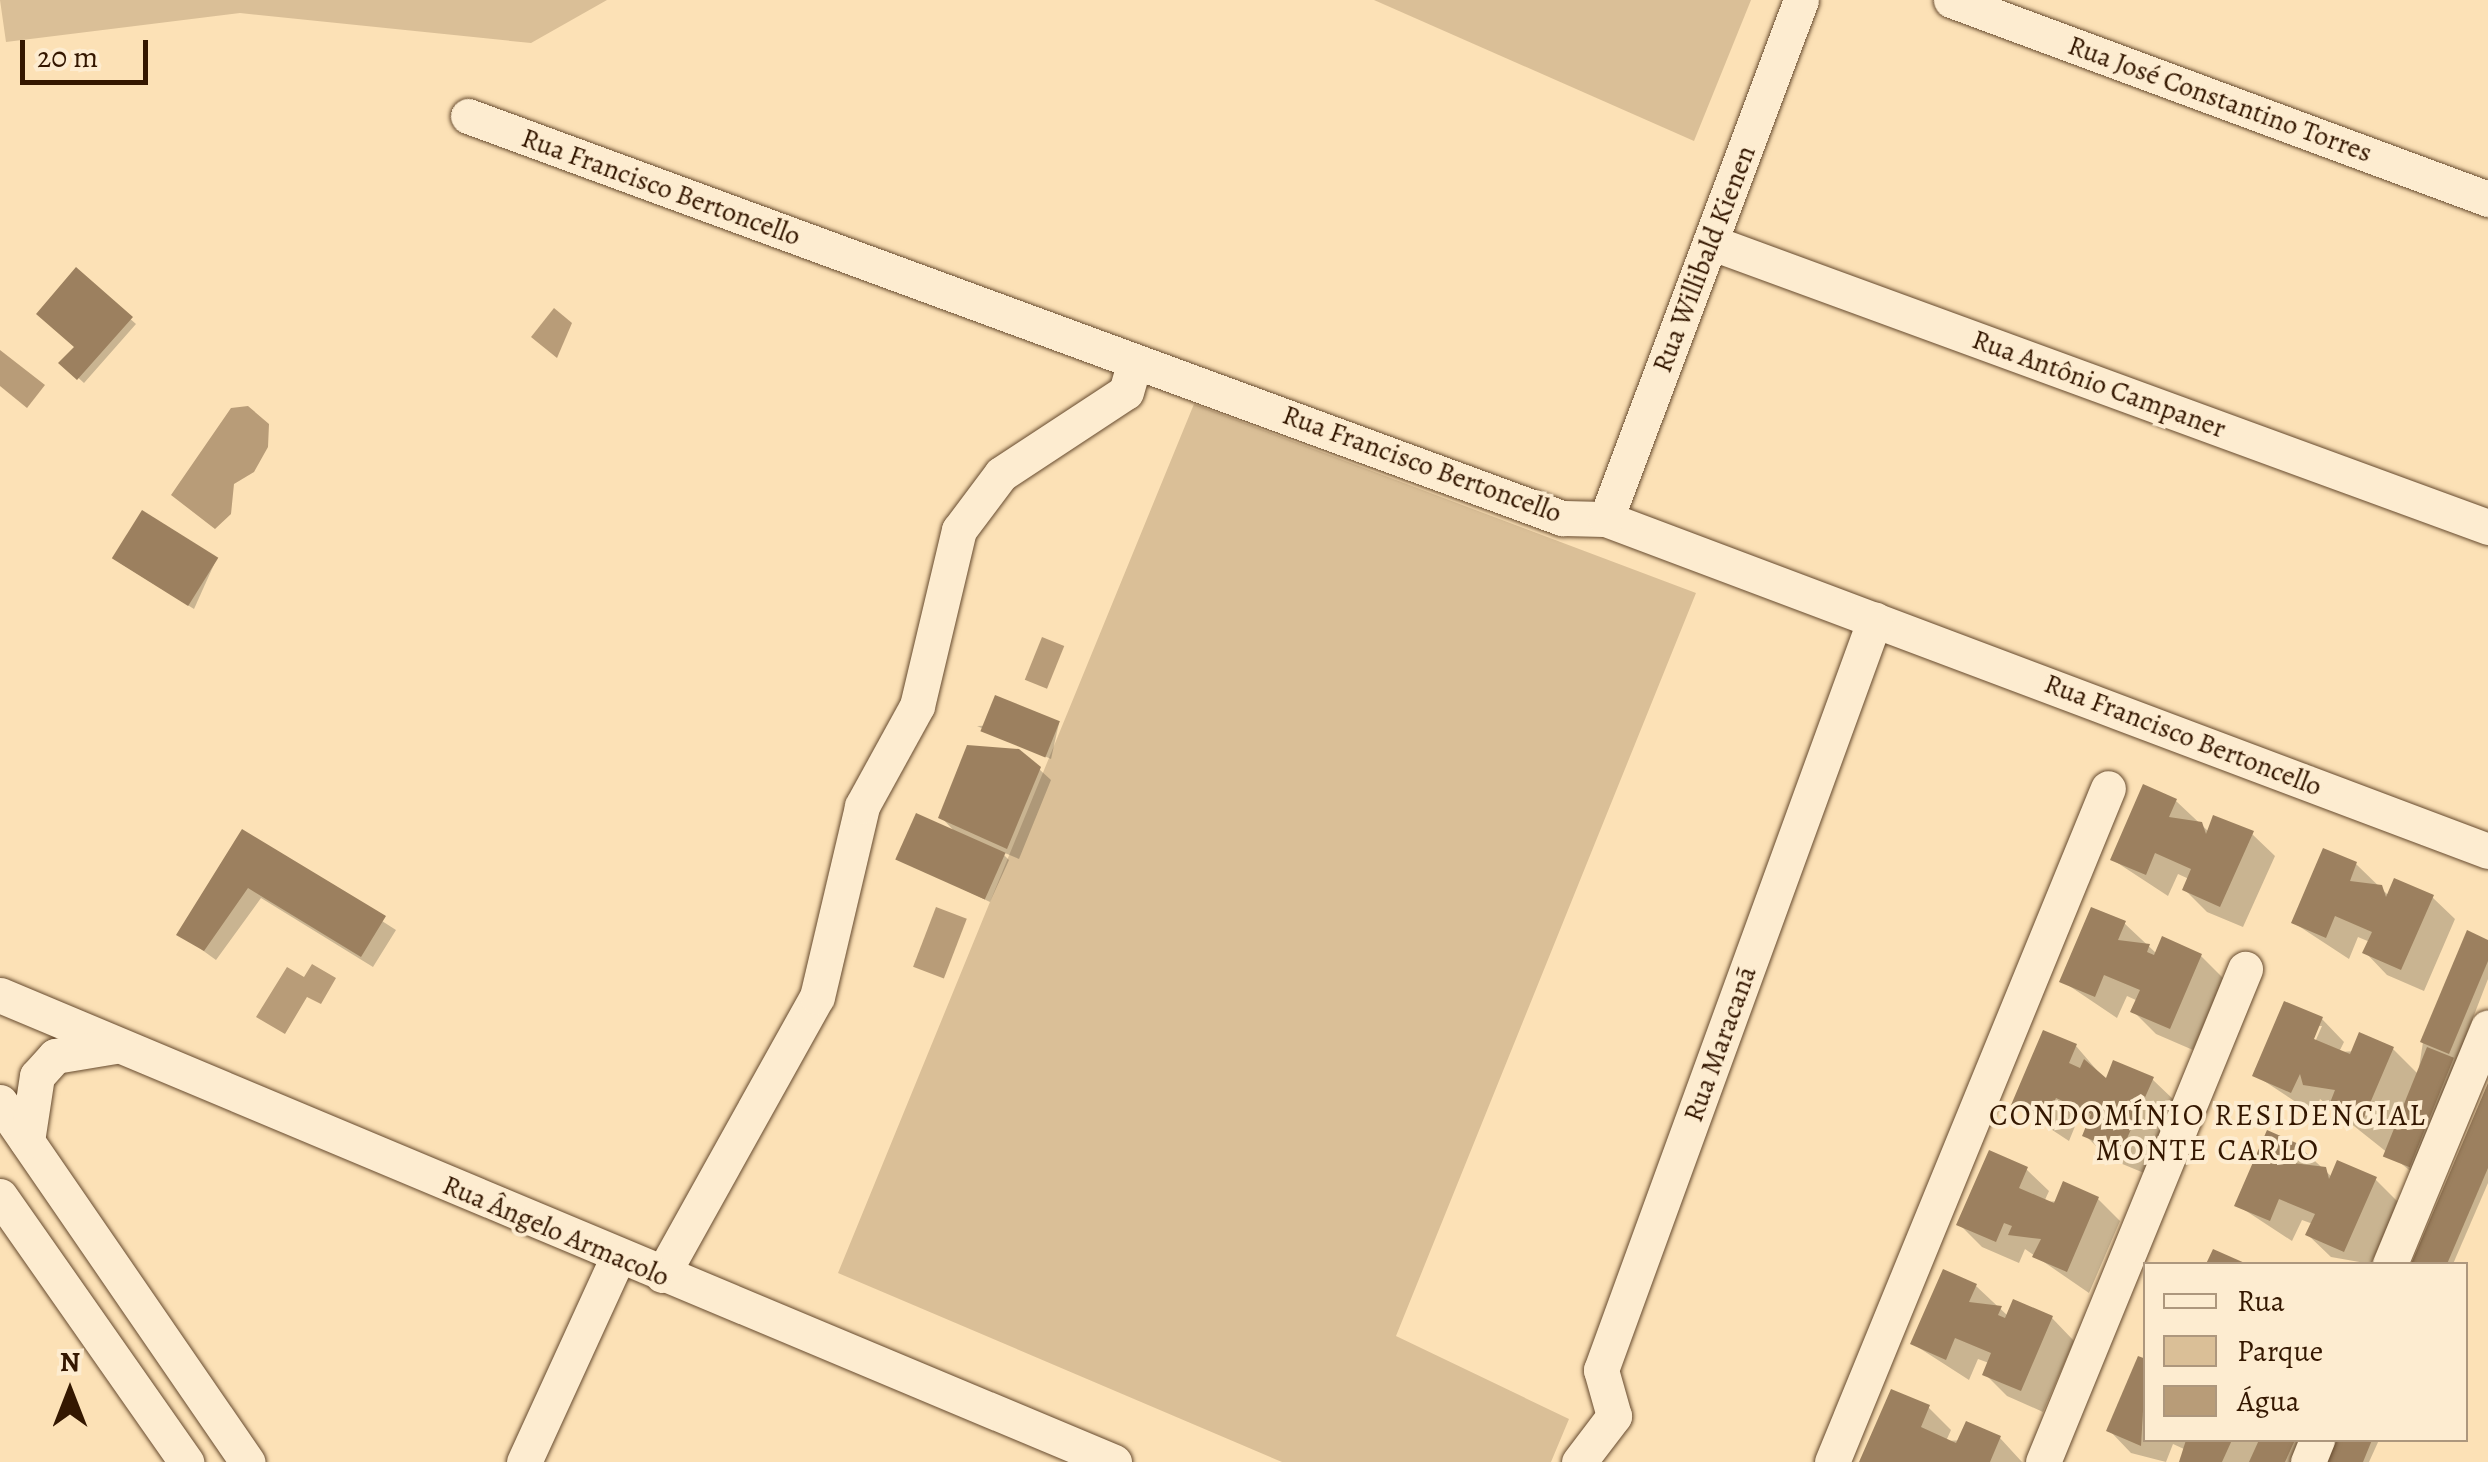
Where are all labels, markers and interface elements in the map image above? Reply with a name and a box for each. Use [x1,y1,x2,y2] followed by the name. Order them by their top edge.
[25,20,152,82] scale bar
[2063,28,2377,170] street label: Rua José Constantino Torres
[37,37,98,77] text: 20 m
[517,121,805,253] street label: Rua Francisco Bertoncello
[1645,141,1763,377] street label: Rua Willibald Kienen
[1968,322,2230,446] street label: Rua Antônio Campaner
[1278,398,1566,530] street label: Rua Francisco Bertoncello
[2040,667,2326,803] street label: Rua Francisco Bertoncello
[1676,962,1764,1126] street label: Rua Maracanã
[1989,1097,2427,1168] district label: CONDOMÍNIO RESIDENCIAL MONTE CARLO
[438,1168,674,1294] street label: Rua Ângelo Armacolo
[2143,1262,2468,1442] legend
[2237,1281,2285,1321] text: Rua
[2237,1331,2323,1371] text: Parque
[20,1342,120,1442] north arrow
[60,1343,80,1381] text: N
[2237,1381,2300,1421] text: Água

